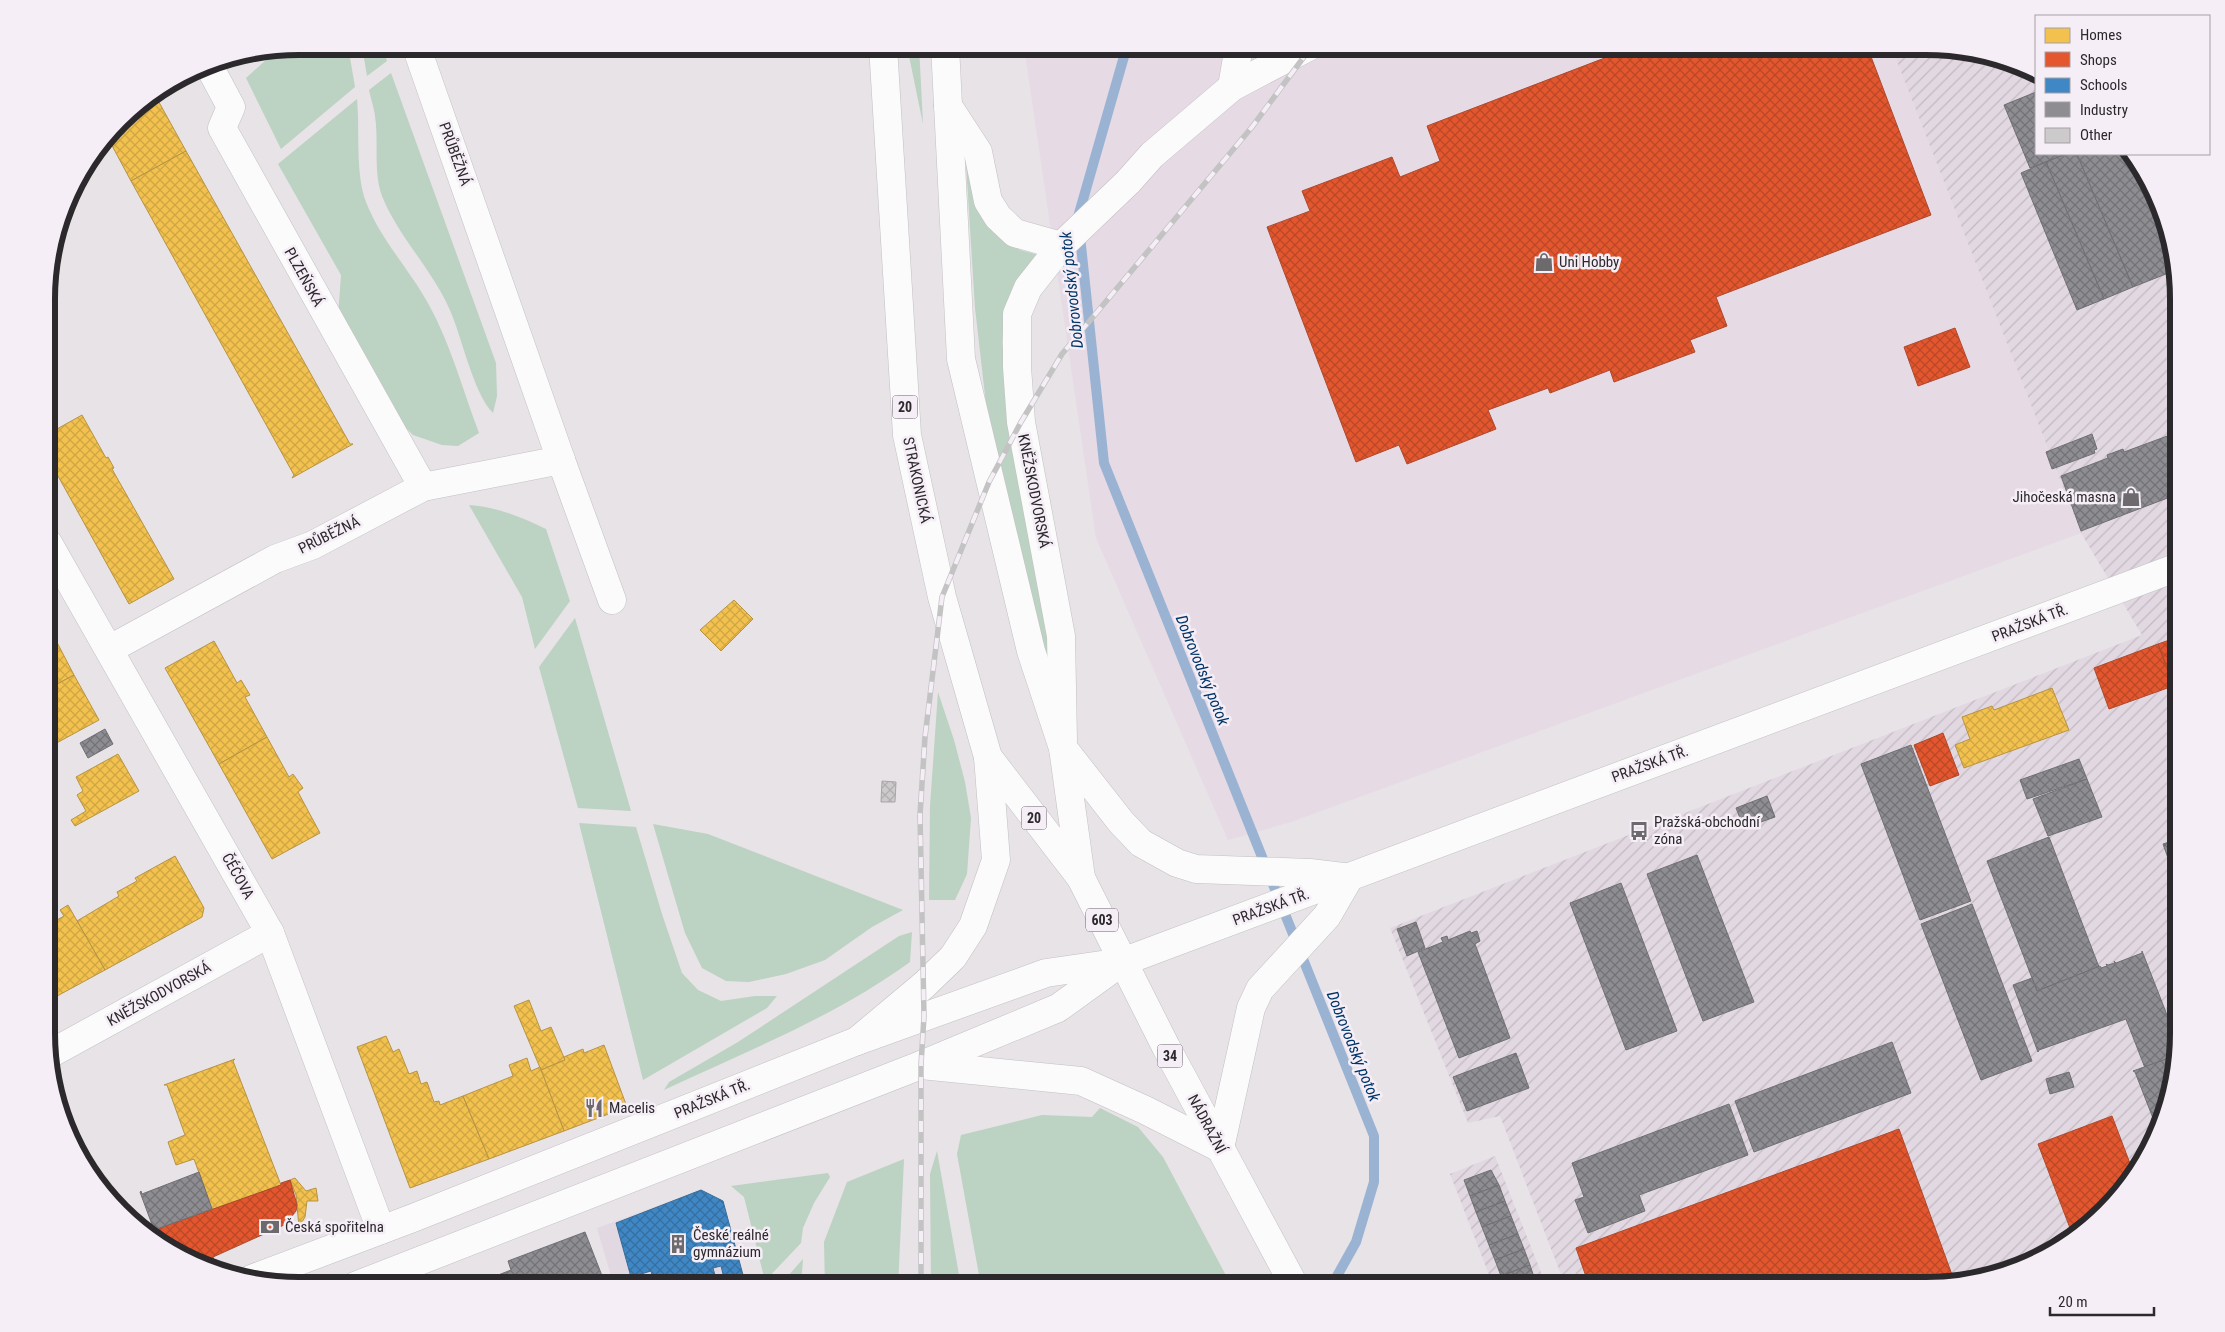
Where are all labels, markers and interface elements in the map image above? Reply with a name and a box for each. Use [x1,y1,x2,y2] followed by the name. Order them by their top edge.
[2035,15,2210,155] legend
[2080,26,2122,44] text: Homes
[2080,51,2117,69] text: Shops
[2080,76,2127,94] text: Schools
[2080,101,2128,119] text: Industry
[435,120,475,189] street label: PRŮBĚŽNÁ
[2080,126,2113,144] text: Other
[1056,230,1087,349] water label: Dobrovodský potok
[280,244,328,310] street label: PLZEŇSKÁ
[1533,251,1555,273] shop icon: Uni Hobby
[1559,253,1619,271] place label: Uni Hobby
[892,396,918,418] road number: 20
[1014,432,1054,550] street label: KNĚŽSKODVORSKÁ
[899,435,935,525] street label: STRAKONICKÁ
[2120,486,2142,508] shop icon: Jihočeská masna
[2013,488,2116,506] place label: Jihočeská masna
[295,512,363,558] street label: PRŮBĚŽNÁ
[1989,600,2071,646] street label: PRAŽSKÁ TŘ.
[1172,612,1234,729] water label: Dobrovodský potok
[1609,742,1691,786] street label: PRAŽSKÁ TŘ.
[1022,806,1046,830] road number: 20
[1654,813,1761,848] place label: Pražská-obchodní zóna
[1628,820,1650,842] bus stop icon: Pražská-obchodní zóna
[218,850,258,902] street label: ČÉČOVA
[1230,885,1312,929] street label: PRAŽSKÁ TŘ.
[1086,908,1118,932] road number: 603
[104,958,214,1030] street label: KNĚŽSKODVORSKÁ
[1323,988,1385,1105] water label: Dobrovodský potok
[1158,1044,1182,1068] road number: 34
[671,1076,753,1122] street label: PRAŽSKÁ TŘ.
[1184,1091,1231,1158] street label: NÁDRAŽNÍ
[583,1097,605,1119] restaurant icon: Macelis
[609,1099,655,1117] place label: Macelis
[259,1216,281,1238] bank icon: Česká spořitelna
[285,1218,384,1236] place label: Česká spořitelna
[693,1226,769,1261] place label: České reálné gymnázium
[667,1233,689,1255] building icon: České reálné gymnázium
[2050,1284,2154,1316] scale bar
[2058,1293,2088,1311] text: 20 m

